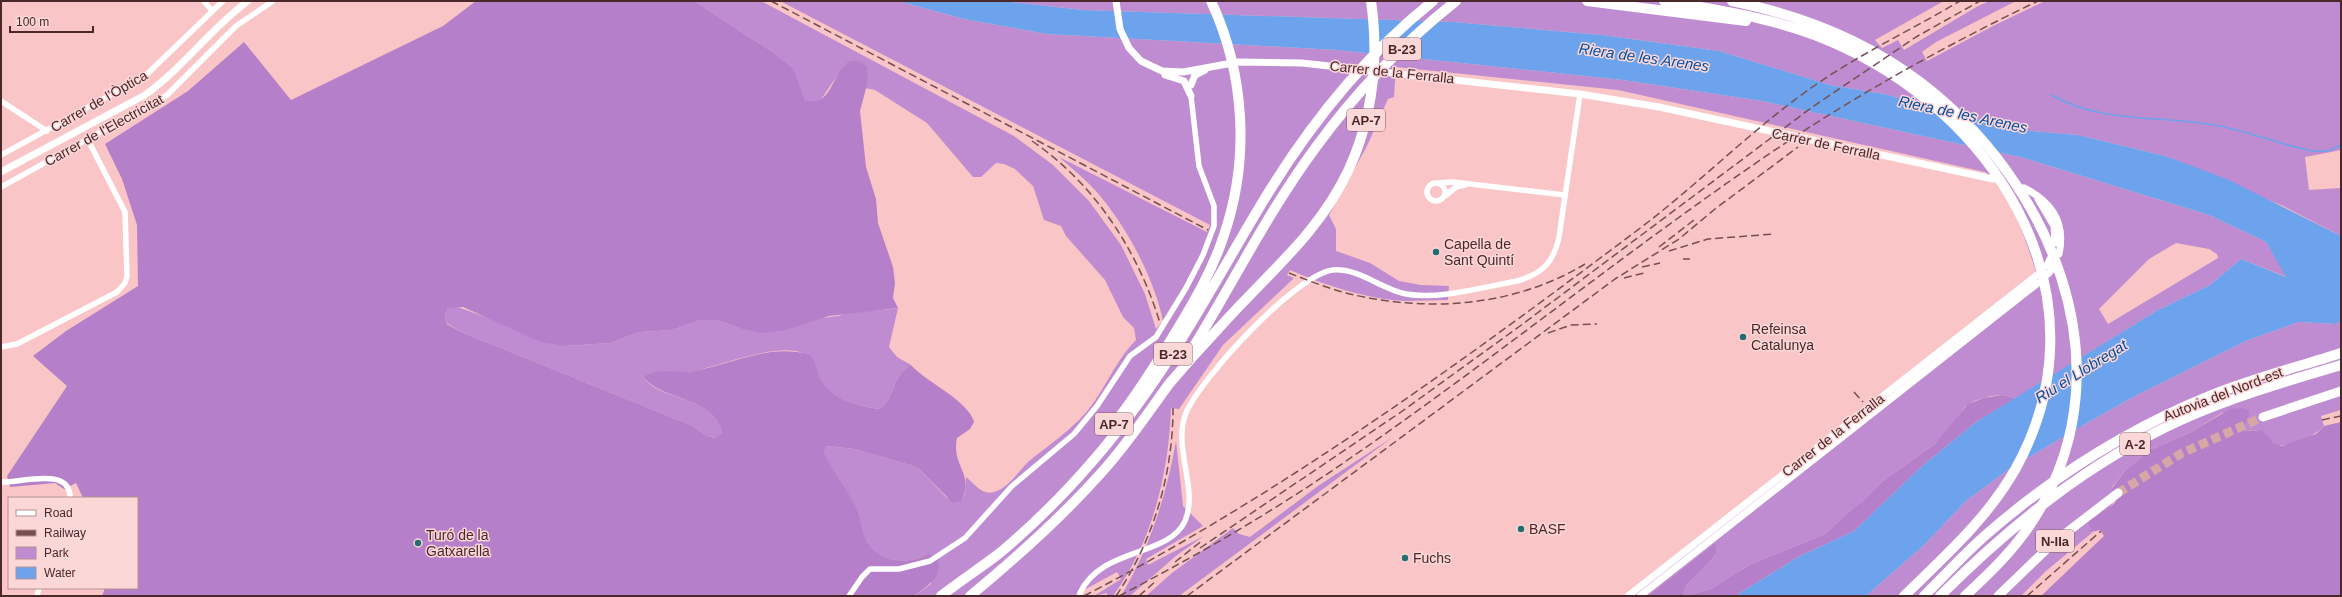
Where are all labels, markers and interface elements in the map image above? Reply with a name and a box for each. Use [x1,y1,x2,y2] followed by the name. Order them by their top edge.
[10,8,93,34] scale bar
[16,15,49,29] text: 100 m
[1383,38,1421,60] road number: B-23
[1578,39,1711,75] water label: Riera de les Arenes
[1329,57,1455,87] street label: Carrer de la Ferralla
[48,67,150,135] street label: Carrer de l'Òptica
[42,91,166,169] street label: Carrer de l'Electricitat
[1897,92,2029,136] water label: Riera de les Arenes
[1347,109,1385,131] road number: AP-7
[1770,125,1882,163] street label: Carrer de Ferralla
[1444,236,1514,268] place label: Capella de Sant Quintí
[1431,247,1441,257] marker: Capella de Sant Quintí
[1751,321,1814,353] place label: Refeinsa Catalunya
[1738,332,1748,342] marker: Refeinsa Catalunya
[2032,336,2131,406] water label: Riu el Llobregat
[1154,343,1192,365] road number: B-23
[2161,364,2285,424] street label: Autovia del Nord-est
[1779,390,1887,480] street label: Carrer de la Ferralla
[1095,413,1133,435] road number: AP-7
[2120,433,2150,455] road number: A-2
[8,497,138,589] legend
[44,506,73,520] text: Road
[1529,521,1566,537] place label: BASF
[1516,524,1526,534] marker: BASF
[44,526,86,540] text: Railway
[426,527,490,559] place label: Turó de la Gatxarella
[2036,530,2074,552] road number: N-IIa
[413,538,423,548] marker: Turó de la Gatxarella
[44,546,70,560] text: Park
[1413,550,1451,566] place label: Fuchs
[1400,553,1410,563] marker: Fuchs
[44,566,76,580] text: Water

